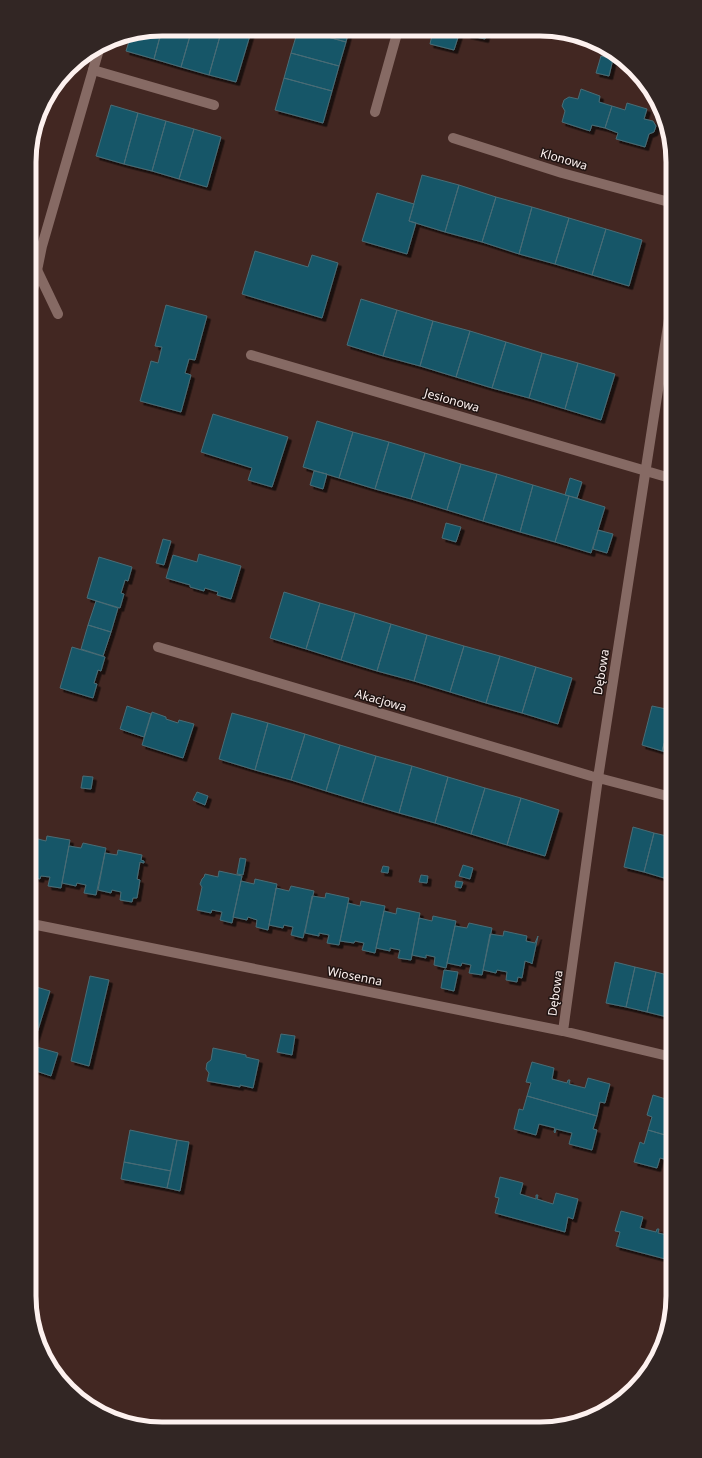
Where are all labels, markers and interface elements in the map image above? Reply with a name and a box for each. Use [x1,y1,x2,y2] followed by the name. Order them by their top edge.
[538,144,590,174] street label: Klonowa
[421,384,482,416] street label: Jesionowa
[589,648,613,696] street label: Dębowa
[353,685,409,715] street label: Akacjowa
[326,962,384,990] street label: Wiosenna
[543,969,567,1017] street label: Dębowa

